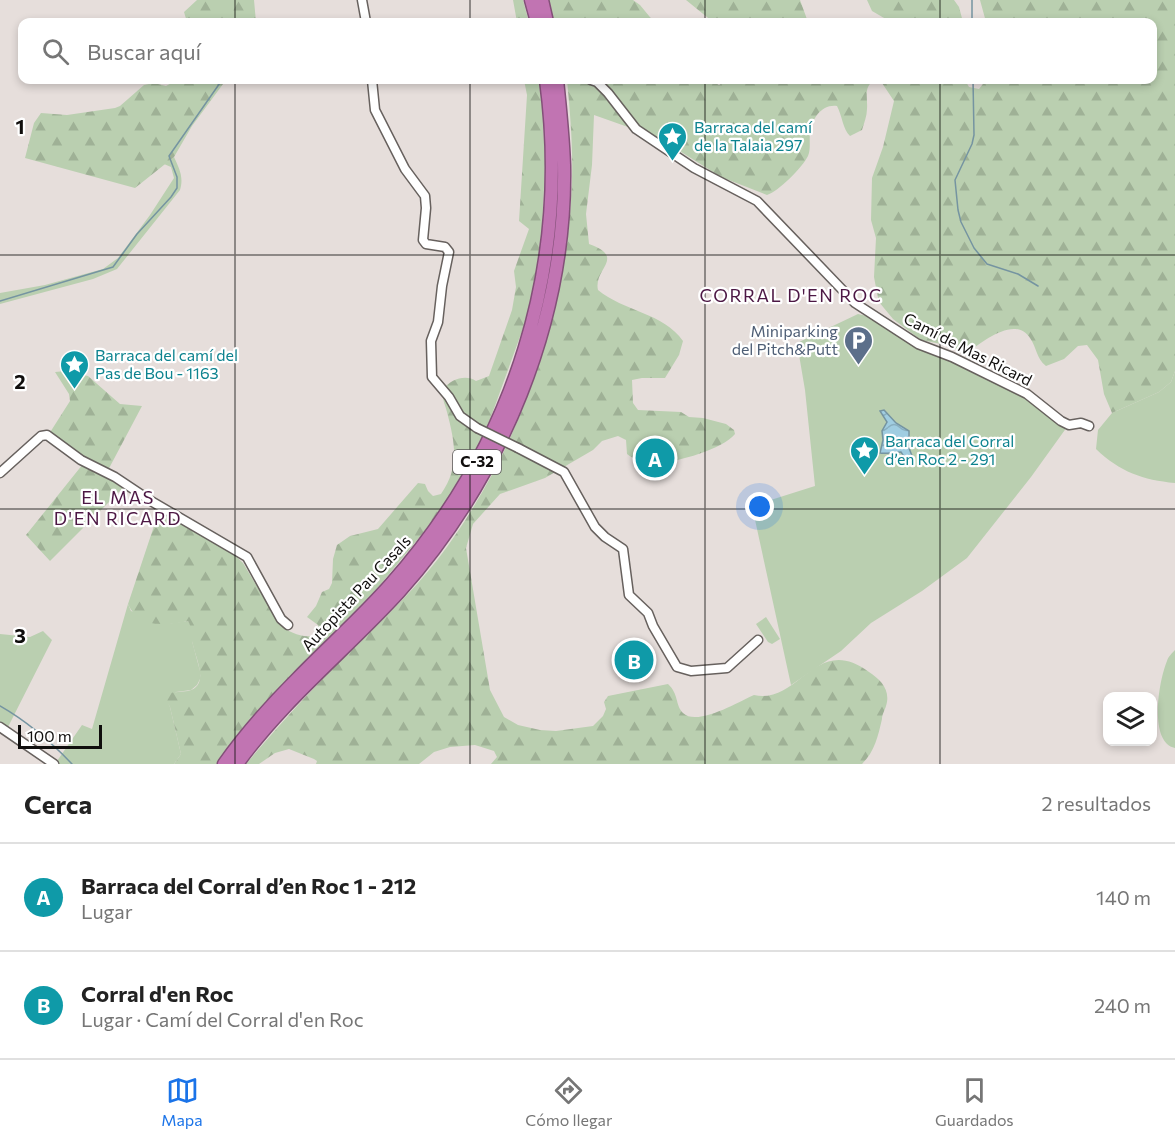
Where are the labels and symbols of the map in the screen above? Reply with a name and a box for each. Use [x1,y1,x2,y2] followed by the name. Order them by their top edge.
[15,114,25,138] text: 1
[694,117,813,154] place label: Barraca del camí de la Talaia 297
[657,120,689,162] place icon: Barraca del camí de la Talaia 297
[699,284,883,306] district label: CORRAL D'EN ROC
[901,308,1036,389] street label: Camí de Mas Ricard
[732,321,838,358] place label: Miniparking del Pitch&Putt
[843,324,875,366] parking icon: Miniparking del Pitch&Putt
[95,345,238,382] place label: Barraca del camí del Pas de Bou - 1163
[58,348,90,390] place icon: Barraca del camí del Pas de Bou - 1163
[14,369,26,393] text: 2
[885,431,1014,468] place label: Barraca del Corral d’en Roc 2 - 291
[848,434,880,476] place icon: Barraca del Corral d’en Roc 2 - 291
[636,436,674,480] pin: A
[453,450,501,474] road number: C-32
[54,486,182,529] district label: EL MAS D'EN RICARD
[745,492,774,521] your location
[297,531,414,654] street label: Autopista Pau Casals
[14,623,26,647] text: 3
[614,638,654,682] pin: B
[18,722,102,750] scale bar

